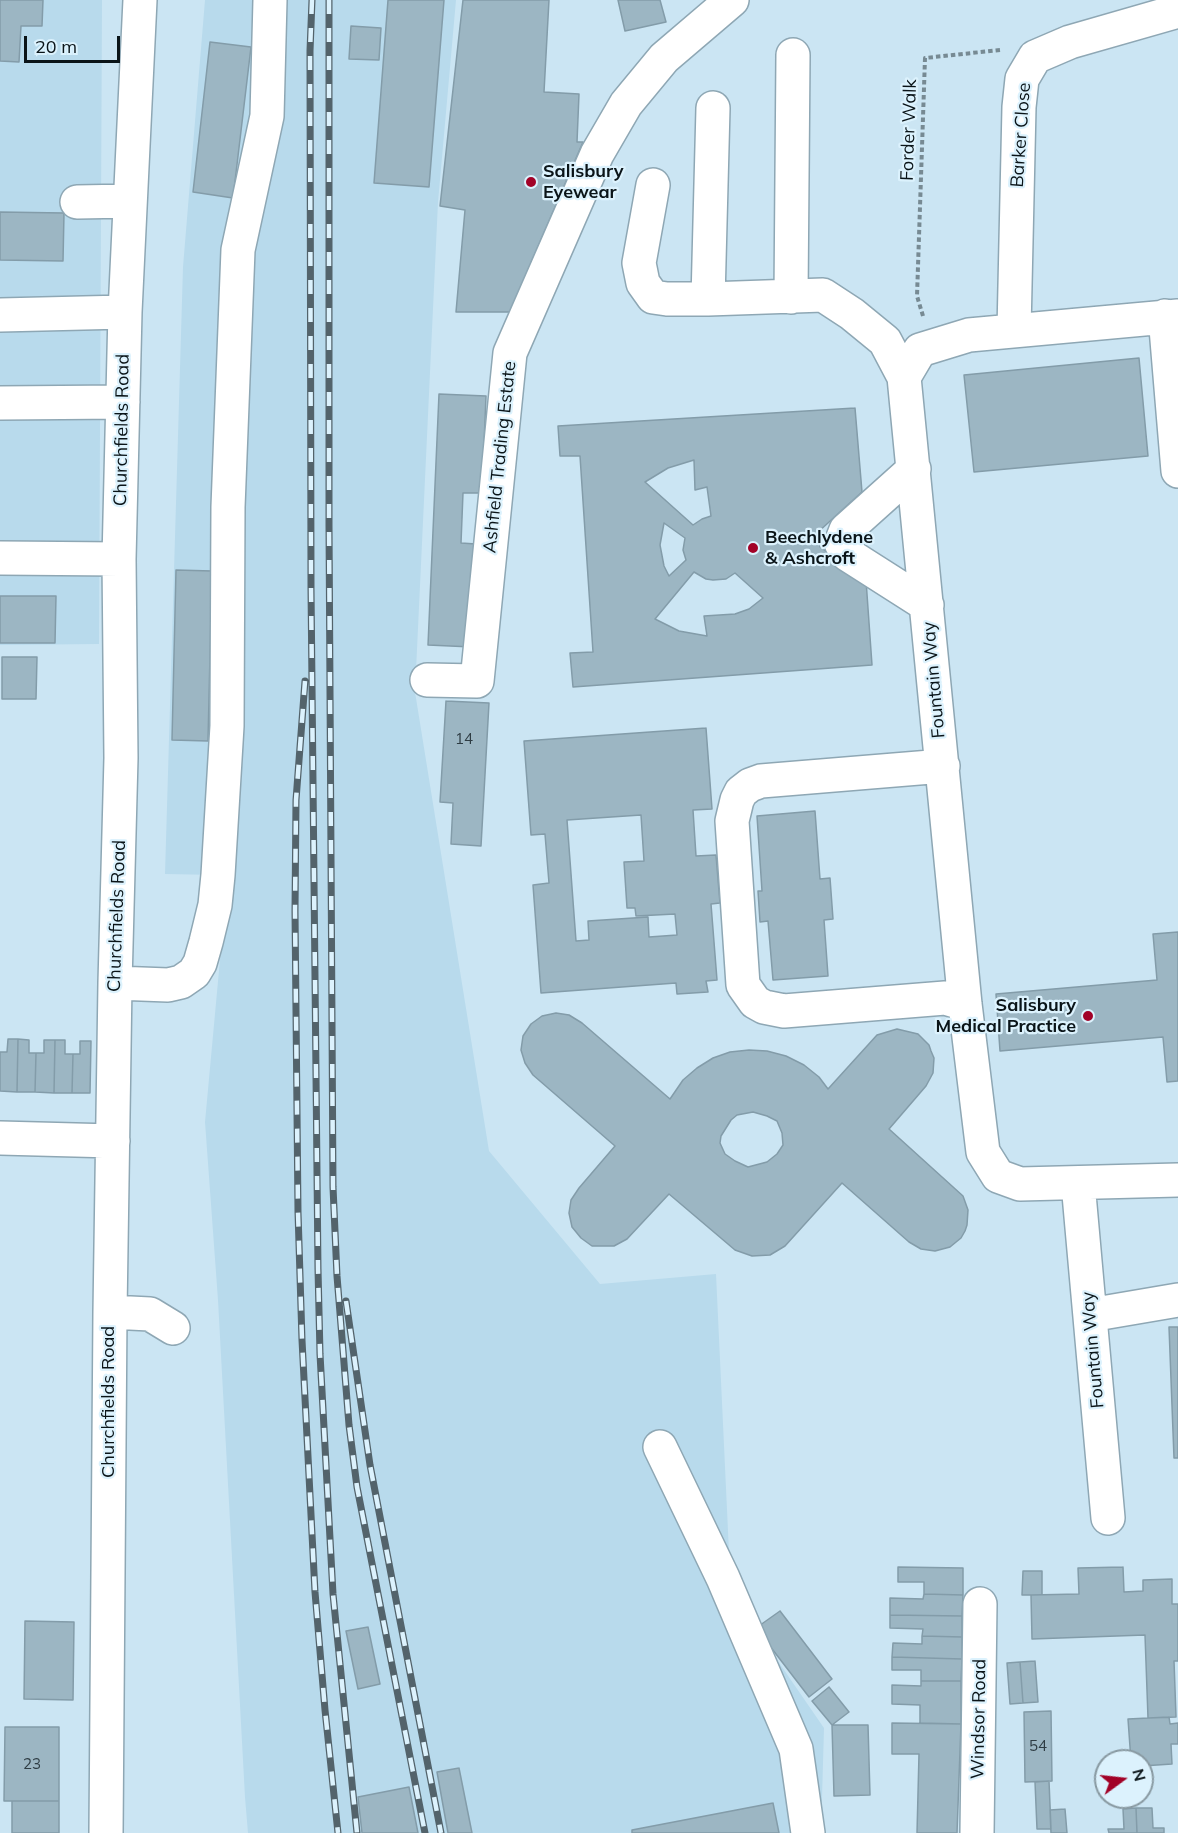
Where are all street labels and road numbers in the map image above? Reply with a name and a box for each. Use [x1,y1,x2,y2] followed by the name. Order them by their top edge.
[896,79,922,181] street label: Forder Walk
[1007,82,1035,188] street label: Barker Close
[110,354,134,506] street label: Churchfields Road
[479,360,521,554] street label: Ashfield Trading Estate
[918,621,950,739] street label: Fountain Way
[104,840,130,992] street label: Churchfields Road
[1077,1291,1109,1409] street label: Fountain Way
[98,1326,120,1478] street label: Churchfields Road
[967,1659,991,1779] street label: Windsor Road

